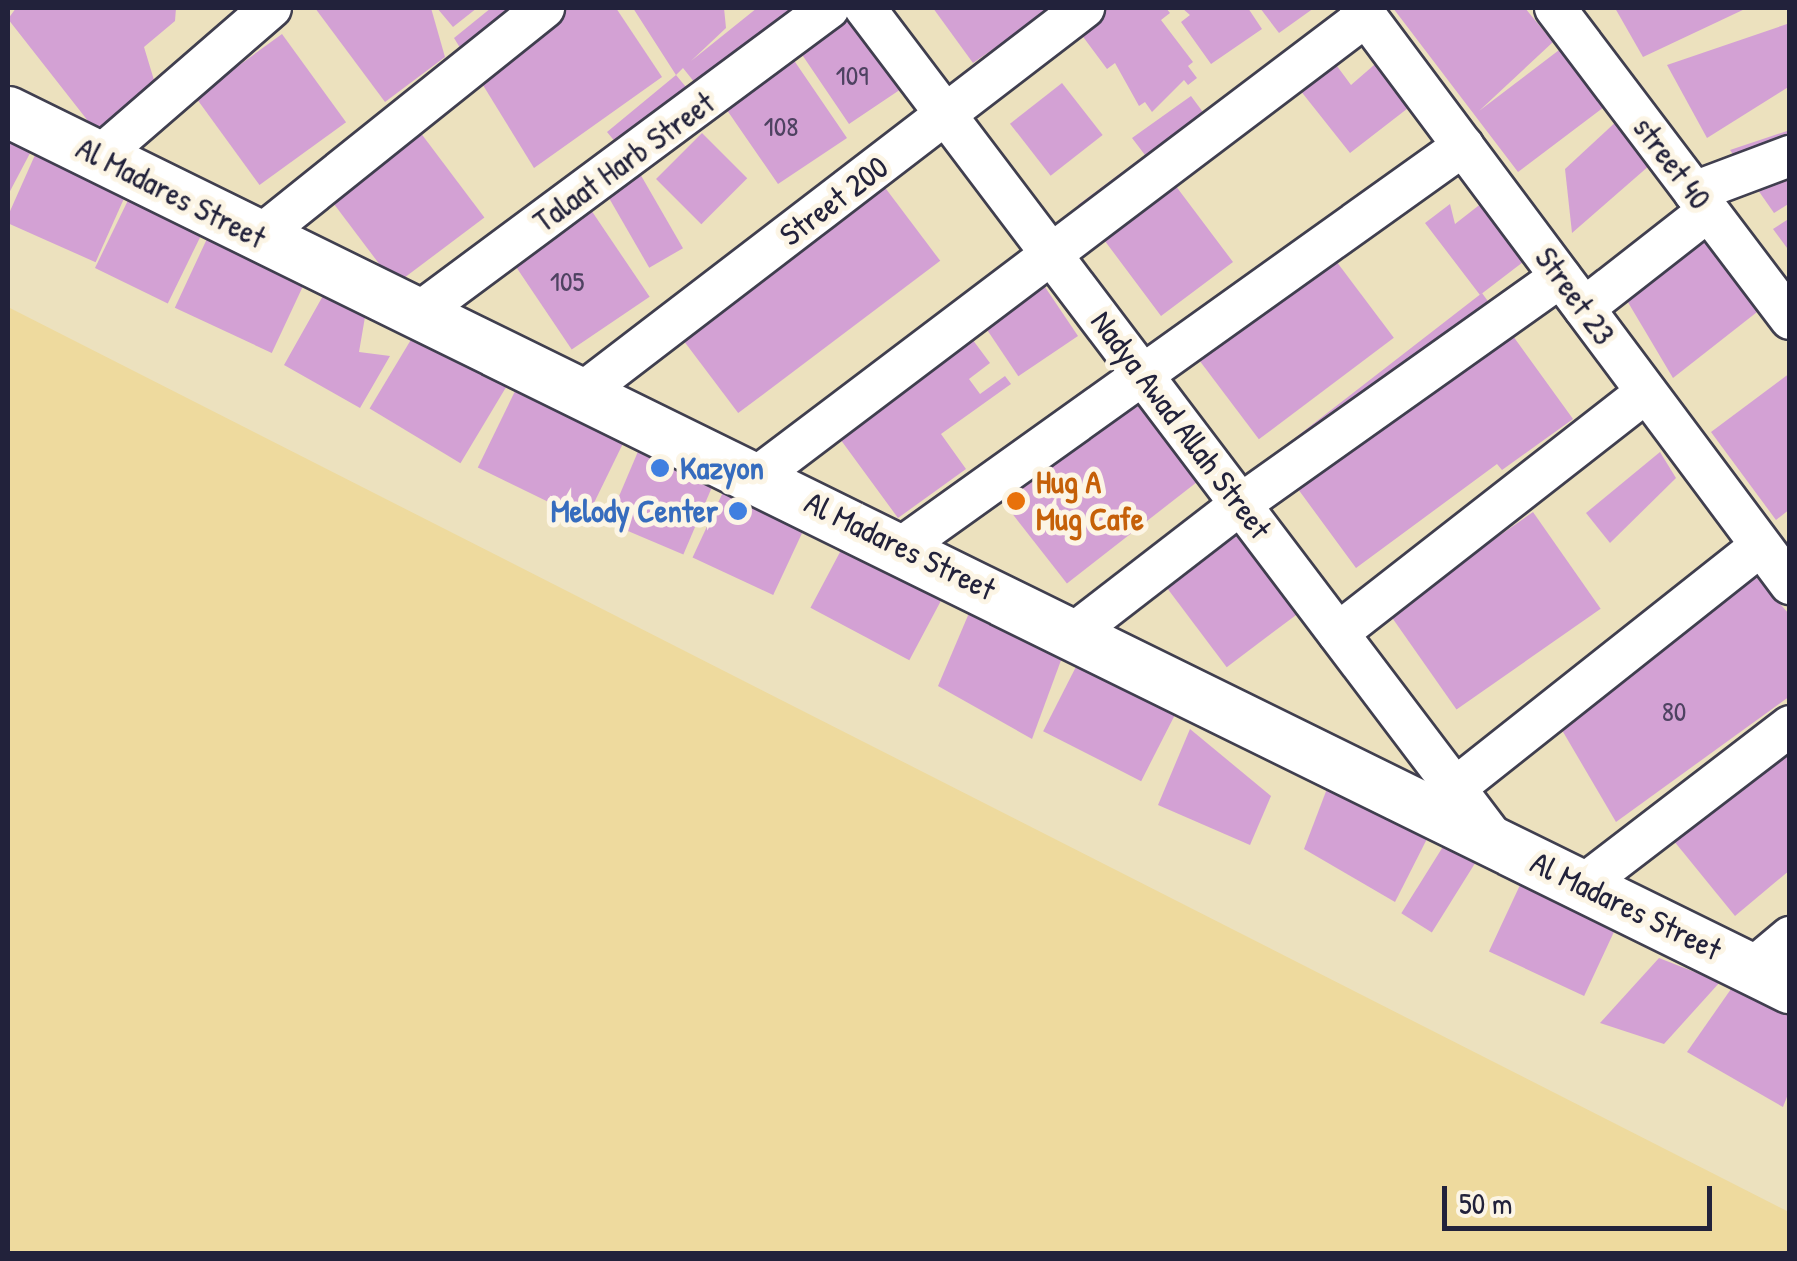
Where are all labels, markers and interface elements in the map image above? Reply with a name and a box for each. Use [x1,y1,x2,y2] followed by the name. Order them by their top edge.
[836,58,868,92] house number: 109
[526,83,722,241] street label: Talaat Harb Street
[764,109,798,143] house number: 108
[1625,109,1719,217] street label: street 40
[70,129,272,257] street label: Al Madares Street
[772,148,896,254] street label: Street 200
[1527,240,1623,352] street label: Street 23
[550,264,584,298] house number: 105
[1083,303,1279,547] street label: Nadya Awad Allah Street
[680,449,764,487] place label: Kazyon
[649,457,671,479] marker: Kazyon
[1036,464,1144,539] place label: Hug A Mug Cafe
[798,483,1002,609] street label: Al Madares Street
[1005,490,1027,512] marker: Hug A Mug Cafe
[551,492,718,530] place label: Melody Center
[727,500,749,522] marker: Melody Center
[1662,694,1686,728] house number: 80
[1524,843,1728,969] street label: Al Madares Street
[1447,1166,1717,1228] scale bar
[1459,1183,1512,1223] text: 50 m

